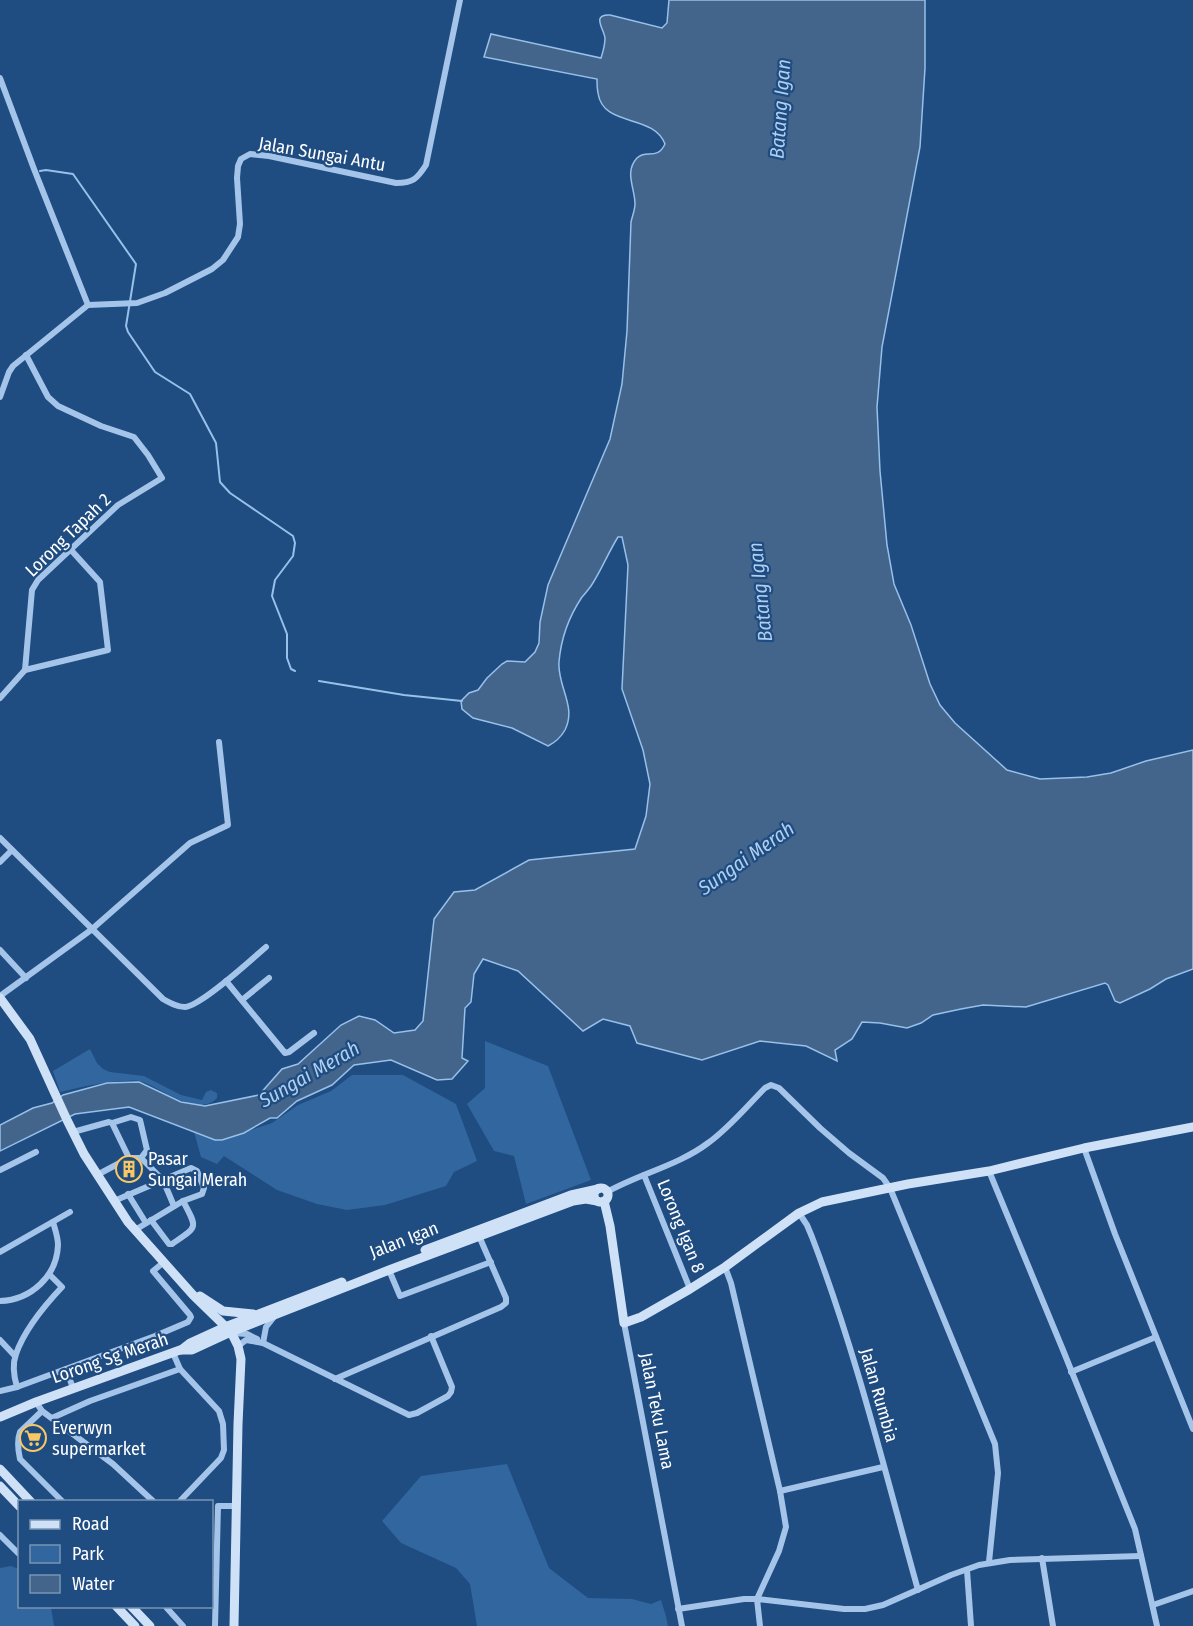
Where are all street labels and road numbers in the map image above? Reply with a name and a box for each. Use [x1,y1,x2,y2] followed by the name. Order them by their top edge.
[257,132,387,176] street label: Jalan Sungai Antu
[21,489,115,581] street label: Lorong Tapah 2
[652,1176,710,1276] street label: Lorong Igan 8
[366,1217,442,1263] street label: Jalan Igan
[49,1328,171,1388] street label: Lorong Sg Merah
[855,1345,903,1445] street label: Jalan Rumbia
[635,1351,679,1471] street label: Jalan Teku Lama

